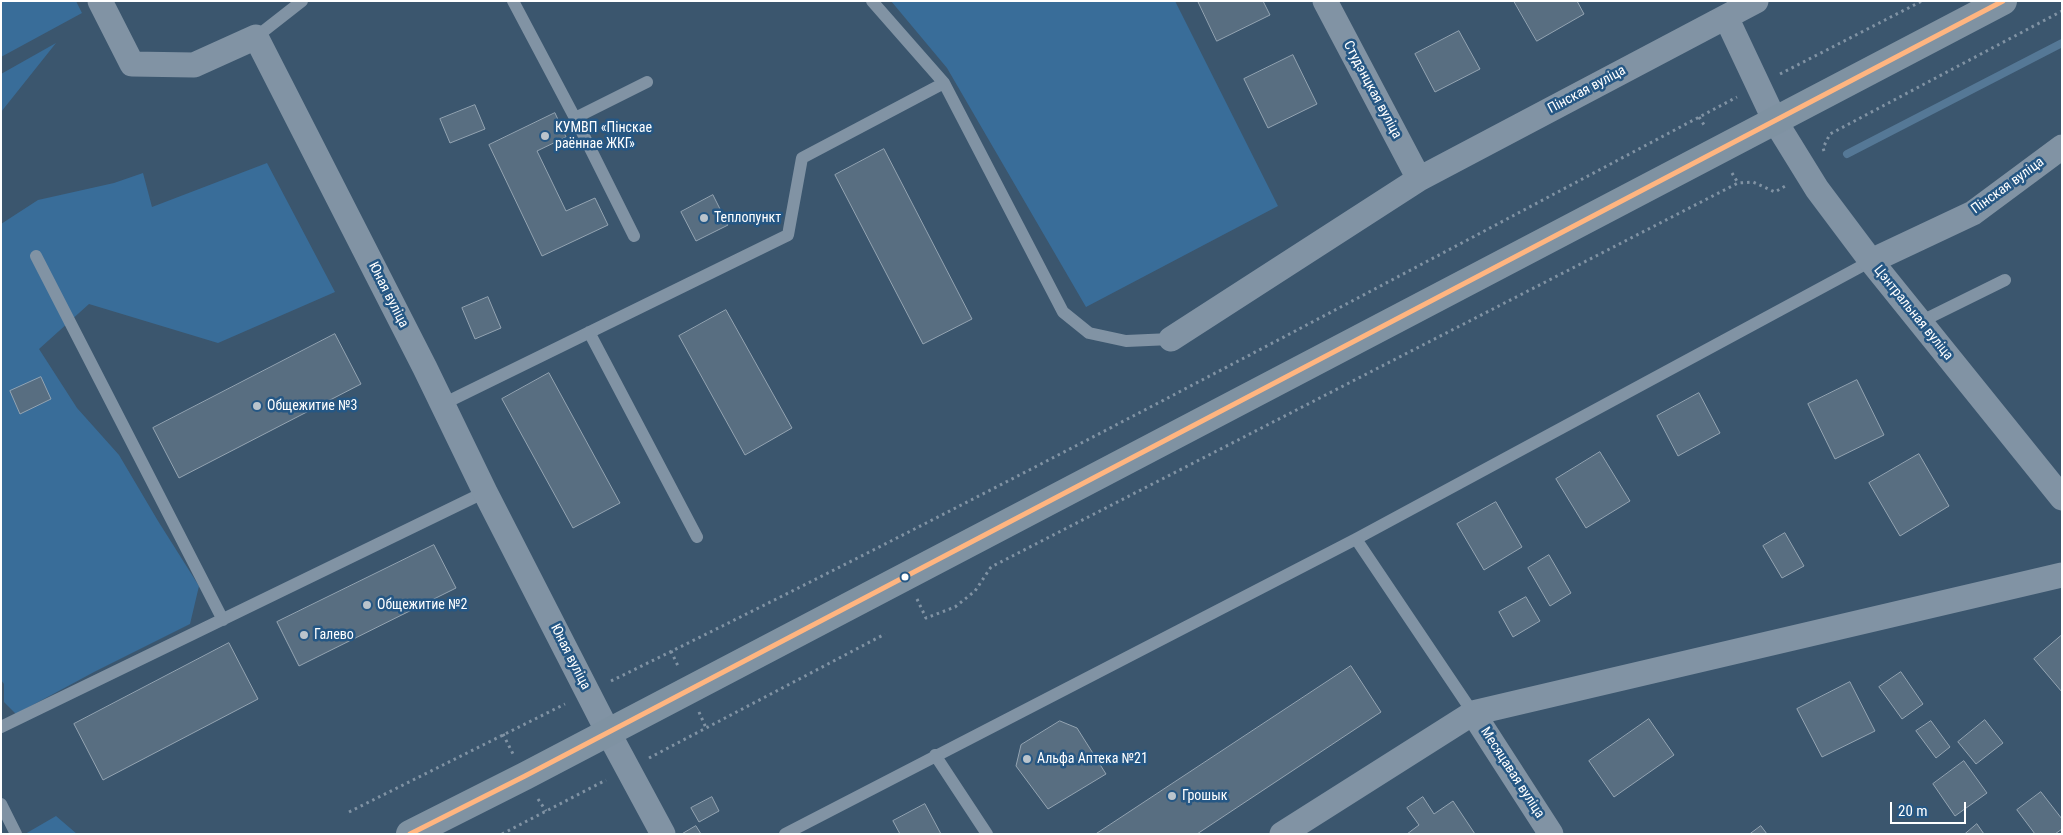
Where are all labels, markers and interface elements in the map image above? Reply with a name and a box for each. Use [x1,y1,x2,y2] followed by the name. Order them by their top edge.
[1339,38,1405,142] street label: Студэнцкая вуліца
[1545,62,1629,118] street label: Пінская вуліца
[555,120,652,152] place label: КУМВП «Пінскае раённае ЖКГ»
[539,130,551,142] marker: КУМВП «Пінскае раённае ЖКГ»
[1968,154,2048,218] street label: Пінская вуліца
[714,210,781,226] place label: Теплопункт
[698,212,710,224] marker: Теплопункт
[364,259,412,331] street label: Юная вуліца
[1870,262,1956,364] street label: Цэнтральная вуліца
[267,398,357,414] place label: Общежитие №3
[251,400,263,412] marker: Общежитие №3
[900,572,910,582] unlabelled marker
[377,597,467,613] place label: Общежитие №2
[361,599,373,611] marker: Общежитие №2
[546,621,594,693] street label: Юная вуліца
[314,627,354,643] place label: Галево
[298,629,310,641] marker: Галево
[1476,724,1548,822] street label: Месяцавая вуліца
[1037,751,1148,767] place label: Альфа Аптека №21
[1021,753,1033,765] marker: Альфа Аптека №21
[1182,788,1227,804] place label: Грошык
[1166,790,1178,802] marker: Грошык
[1893,792,1969,824] scale bar
[1898,802,1928,820] text: 20 m

